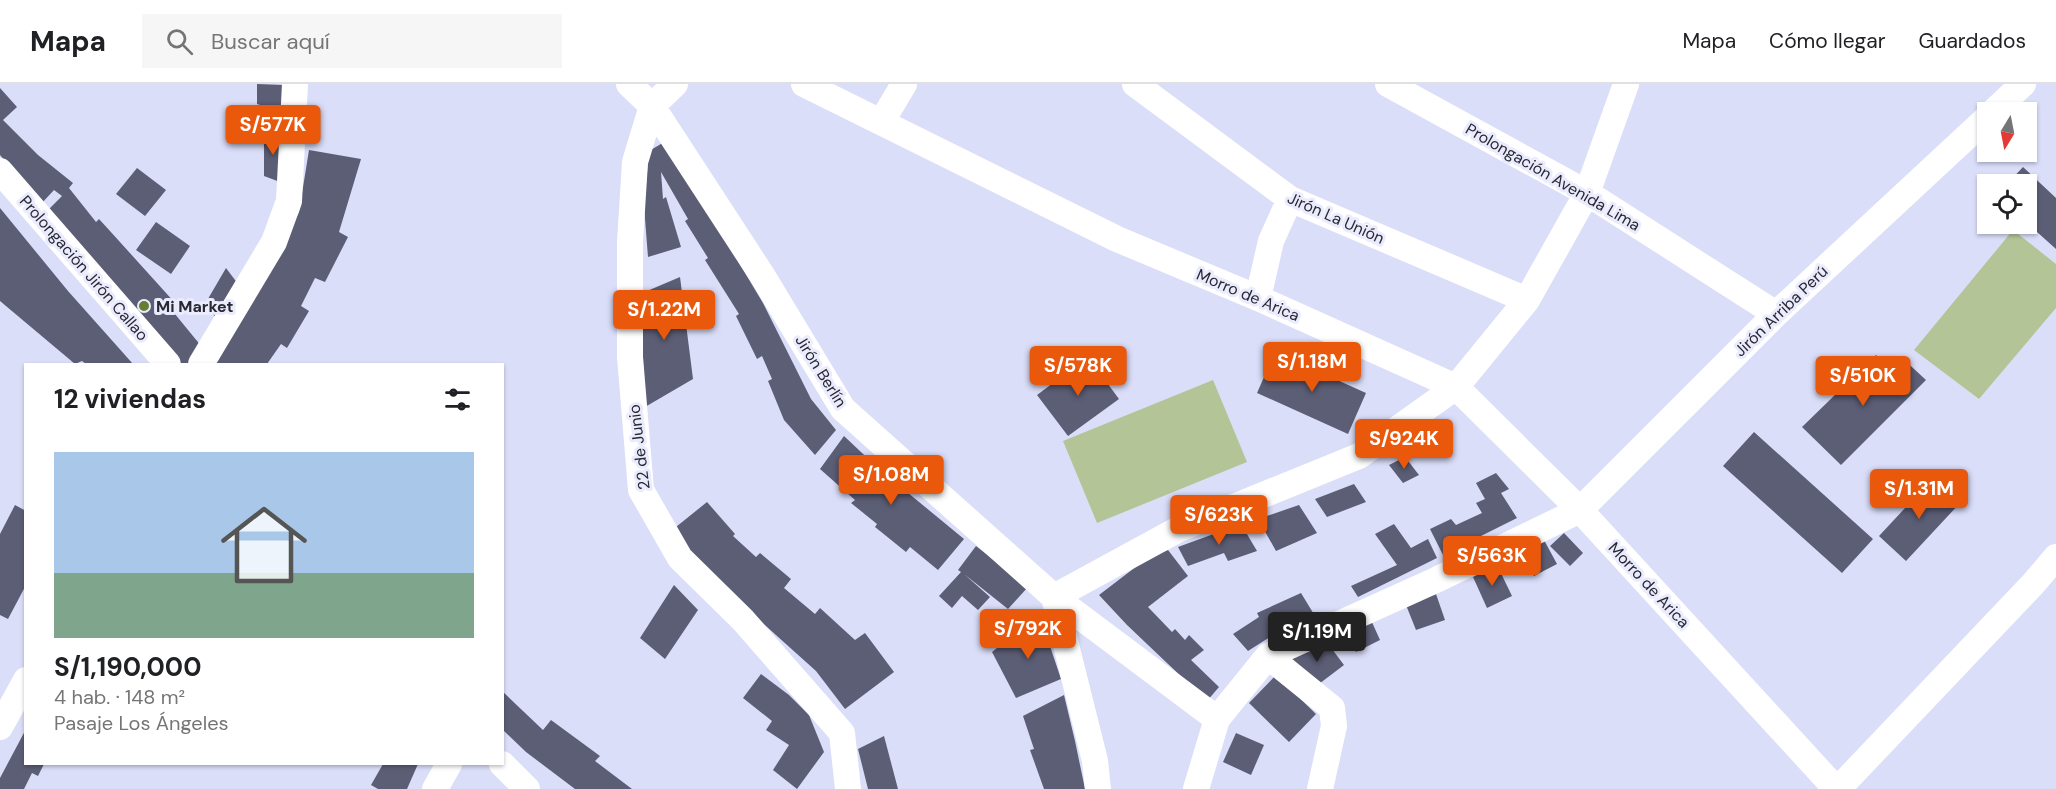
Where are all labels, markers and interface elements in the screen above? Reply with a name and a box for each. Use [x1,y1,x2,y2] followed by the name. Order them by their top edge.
[142,14,562,68] search box
[30,23,106,60] text: Mapa
[163,25,196,58] icon: search
[211,27,330,56] text: Buscar aquí
[1682,27,1736,55] text: Mapa
[1769,27,1886,55] text: Cómo llegar
[1919,27,2026,55] text: Guardados
[1977,102,2037,162] north arrow
[1977,102,2037,234] map controls
[224,105,322,156] pin: S/577K
[240,111,306,137] text: S/577K
[1462,118,1644,236] street label: Prolongación Avenida Lima
[1977,174,2037,234] button: locate
[1284,187,1388,249] street label: Jirón La Unión
[15,191,153,345] street label: Prolongación Jirón Callao
[1730,261,1832,361] street label: Jirón Arriba Perú
[1193,264,1303,326] street label: Morro de Arica
[609,290,719,341] pin: S/1.22M
[156,296,234,317] place label: Mi Market
[627,296,701,322] text: S/1.22M
[137,299,151,313] marker: Mi Market
[791,331,851,411] street label: Jirón Berlín
[1257,342,1367,393] pin: S/1.18M
[1029,346,1127,397] pin: S/578K
[1277,348,1347,374] text: S/1.18M
[1044,352,1112,378] text: S/578K
[1814,356,1912,407] pin: S/510K
[1830,362,1896,388] text: S/510K
[54,382,206,416] text: 12 viviendas
[441,383,474,416] icon: filters
[623,403,655,491] street label: 22 de Junio
[1355,419,1453,470] pin: S/924K
[1369,425,1439,451] text: S/924K
[836,455,946,506] pin: S/1.08M
[853,461,929,487] text: S/1.08M
[1864,469,1974,520] pin: S/1.31M
[1884,475,1954,501] text: S/1.31M
[210,491,318,599] icon: home
[1170,495,1268,546] pin: S/623K
[1184,501,1254,527] text: S/623K
[1443,536,1541,587] pin: S/563K
[1604,538,1694,632] street label: Morro de Arica
[1457,542,1527,568] text: S/563K
[979,609,1077,660] pin: S/792K
[1262,612,1372,663] pin: S/1.19M
[994,615,1062,641] text: S/792K
[1282,618,1352,644] text: S/1.19M
[54,650,201,684] text: S/1,190,000
[54,684,185,710] text: 4 hab. · 148 m²
[54,710,229,736] text: Pasaje Los Ángeles

